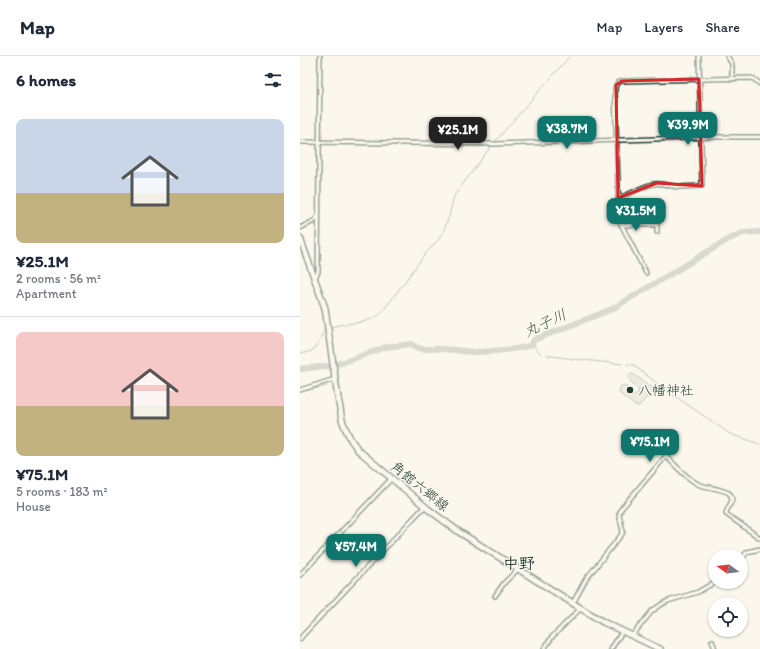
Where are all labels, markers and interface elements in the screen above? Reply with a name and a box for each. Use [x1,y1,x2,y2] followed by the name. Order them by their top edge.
[20,16,55,39] text: Map
[597,19,622,36] text: Map
[644,19,683,36] text: Layers
[705,19,740,36] text: Share
[262,69,284,91] icon: filters
[16,70,76,90] text: 6 homes
[655,112,721,146] pin: ¥39.9M
[534,116,600,150] pin: ¥38.7M
[425,117,491,151] pin: ¥25.1M
[667,117,709,132] text: ¥39.9M
[546,121,588,136] text: ¥38.7M
[438,122,478,137] text: ¥25.1M
[114,145,186,217] icon: home
[603,198,669,232] pin: ¥31.5M
[616,203,656,218] text: ¥31.5M
[16,251,69,271] text: ¥25.1M
[16,271,101,286] text: 2 rooms · 56 m²
[16,286,77,301] text: Apartment
[521,305,569,341] water label: 丸子川
[114,358,186,430] icon: home
[638,382,694,399] place label: 八幡神社
[625,385,635,395] marker: 八幡神社
[617,429,683,463] pin: ¥75.1M
[630,434,670,449] text: ¥75.1M
[387,458,452,515] street label: 角館六郷線
[16,464,68,484] text: ¥75.1M
[16,484,108,499] text: 5 rooms · 183 m²
[16,499,51,514] text: House
[323,534,389,568] pin: ¥57.4M
[335,539,377,554] text: ¥57.4M
[708,549,748,589] north arrow
[708,549,748,637] map controls
[503,554,535,573] district label: 中野
[708,597,748,637] button: locate

